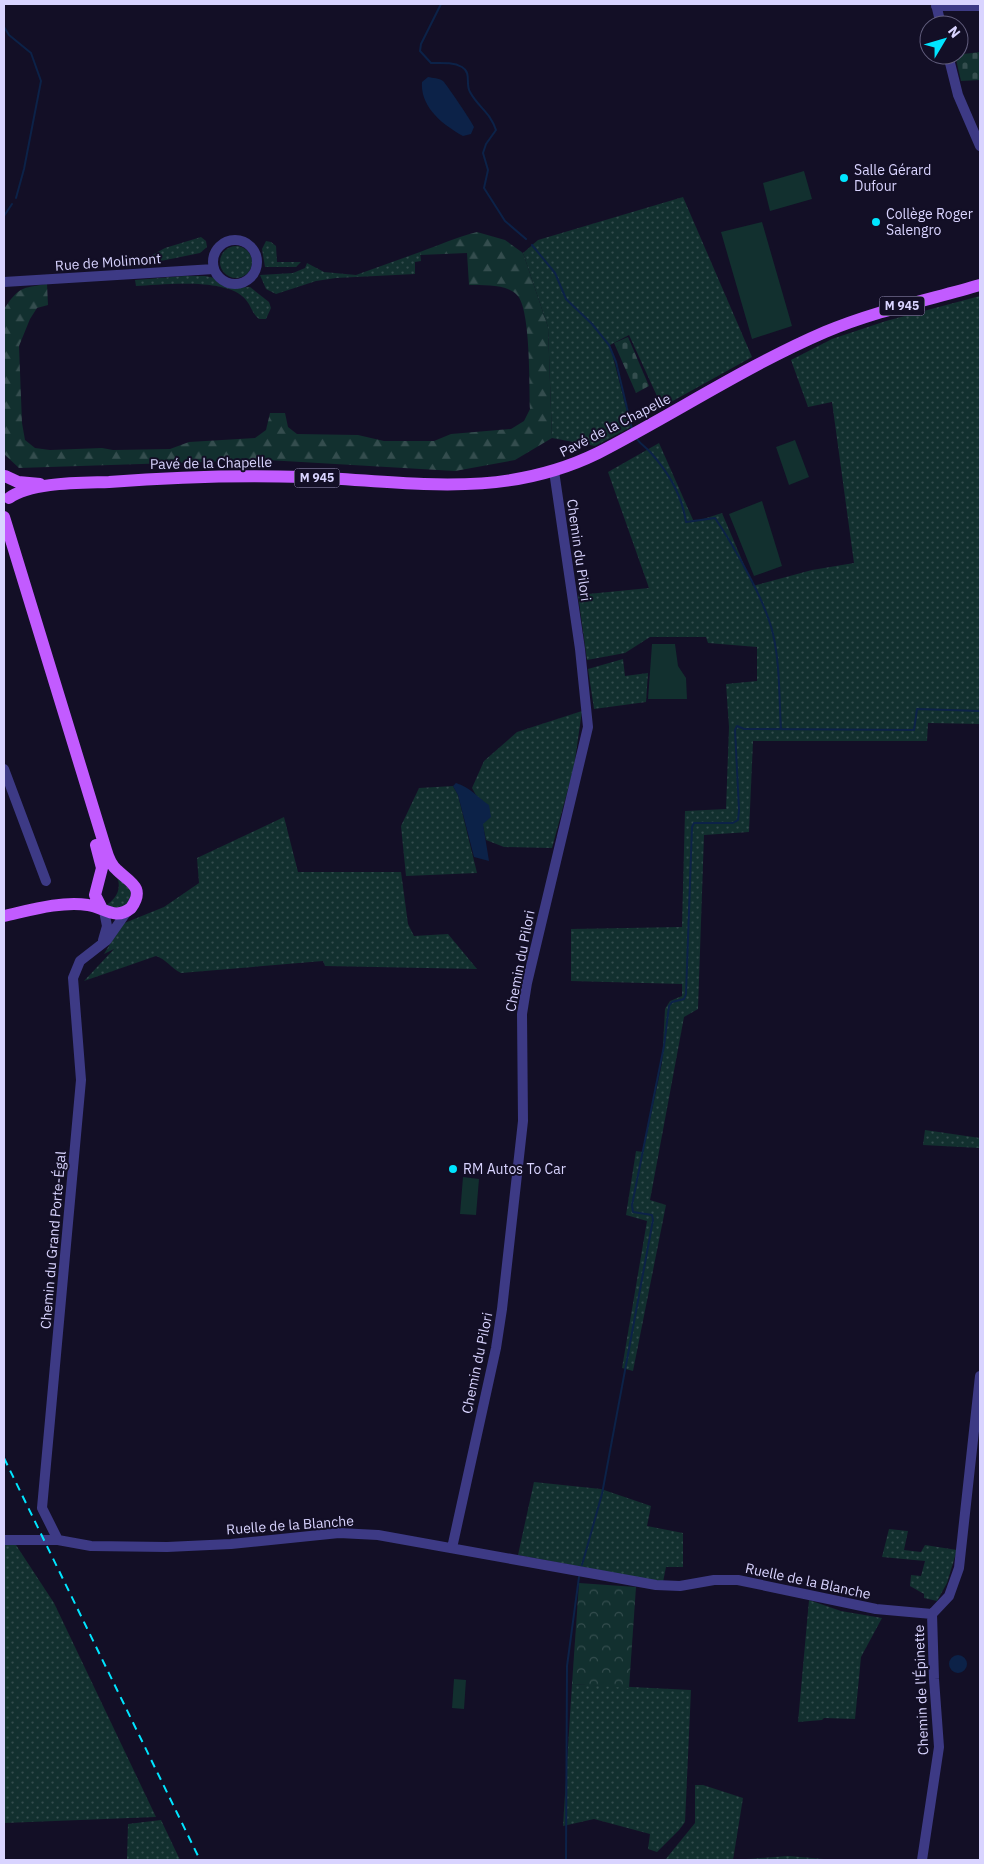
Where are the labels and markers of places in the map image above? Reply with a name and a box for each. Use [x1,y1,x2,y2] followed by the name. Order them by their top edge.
[854,161,931,195] place label: Salle Gérard Dufour
[838,172,850,184] marker: Salle Gérard Dufour
[886,205,973,239] place label: Collège Roger Salengro
[870,216,882,228] marker: Collège Roger Salengro
[463,1160,566,1178] place label: RM Autos To Car
[447,1163,459,1175] marker: RM Autos To Car

